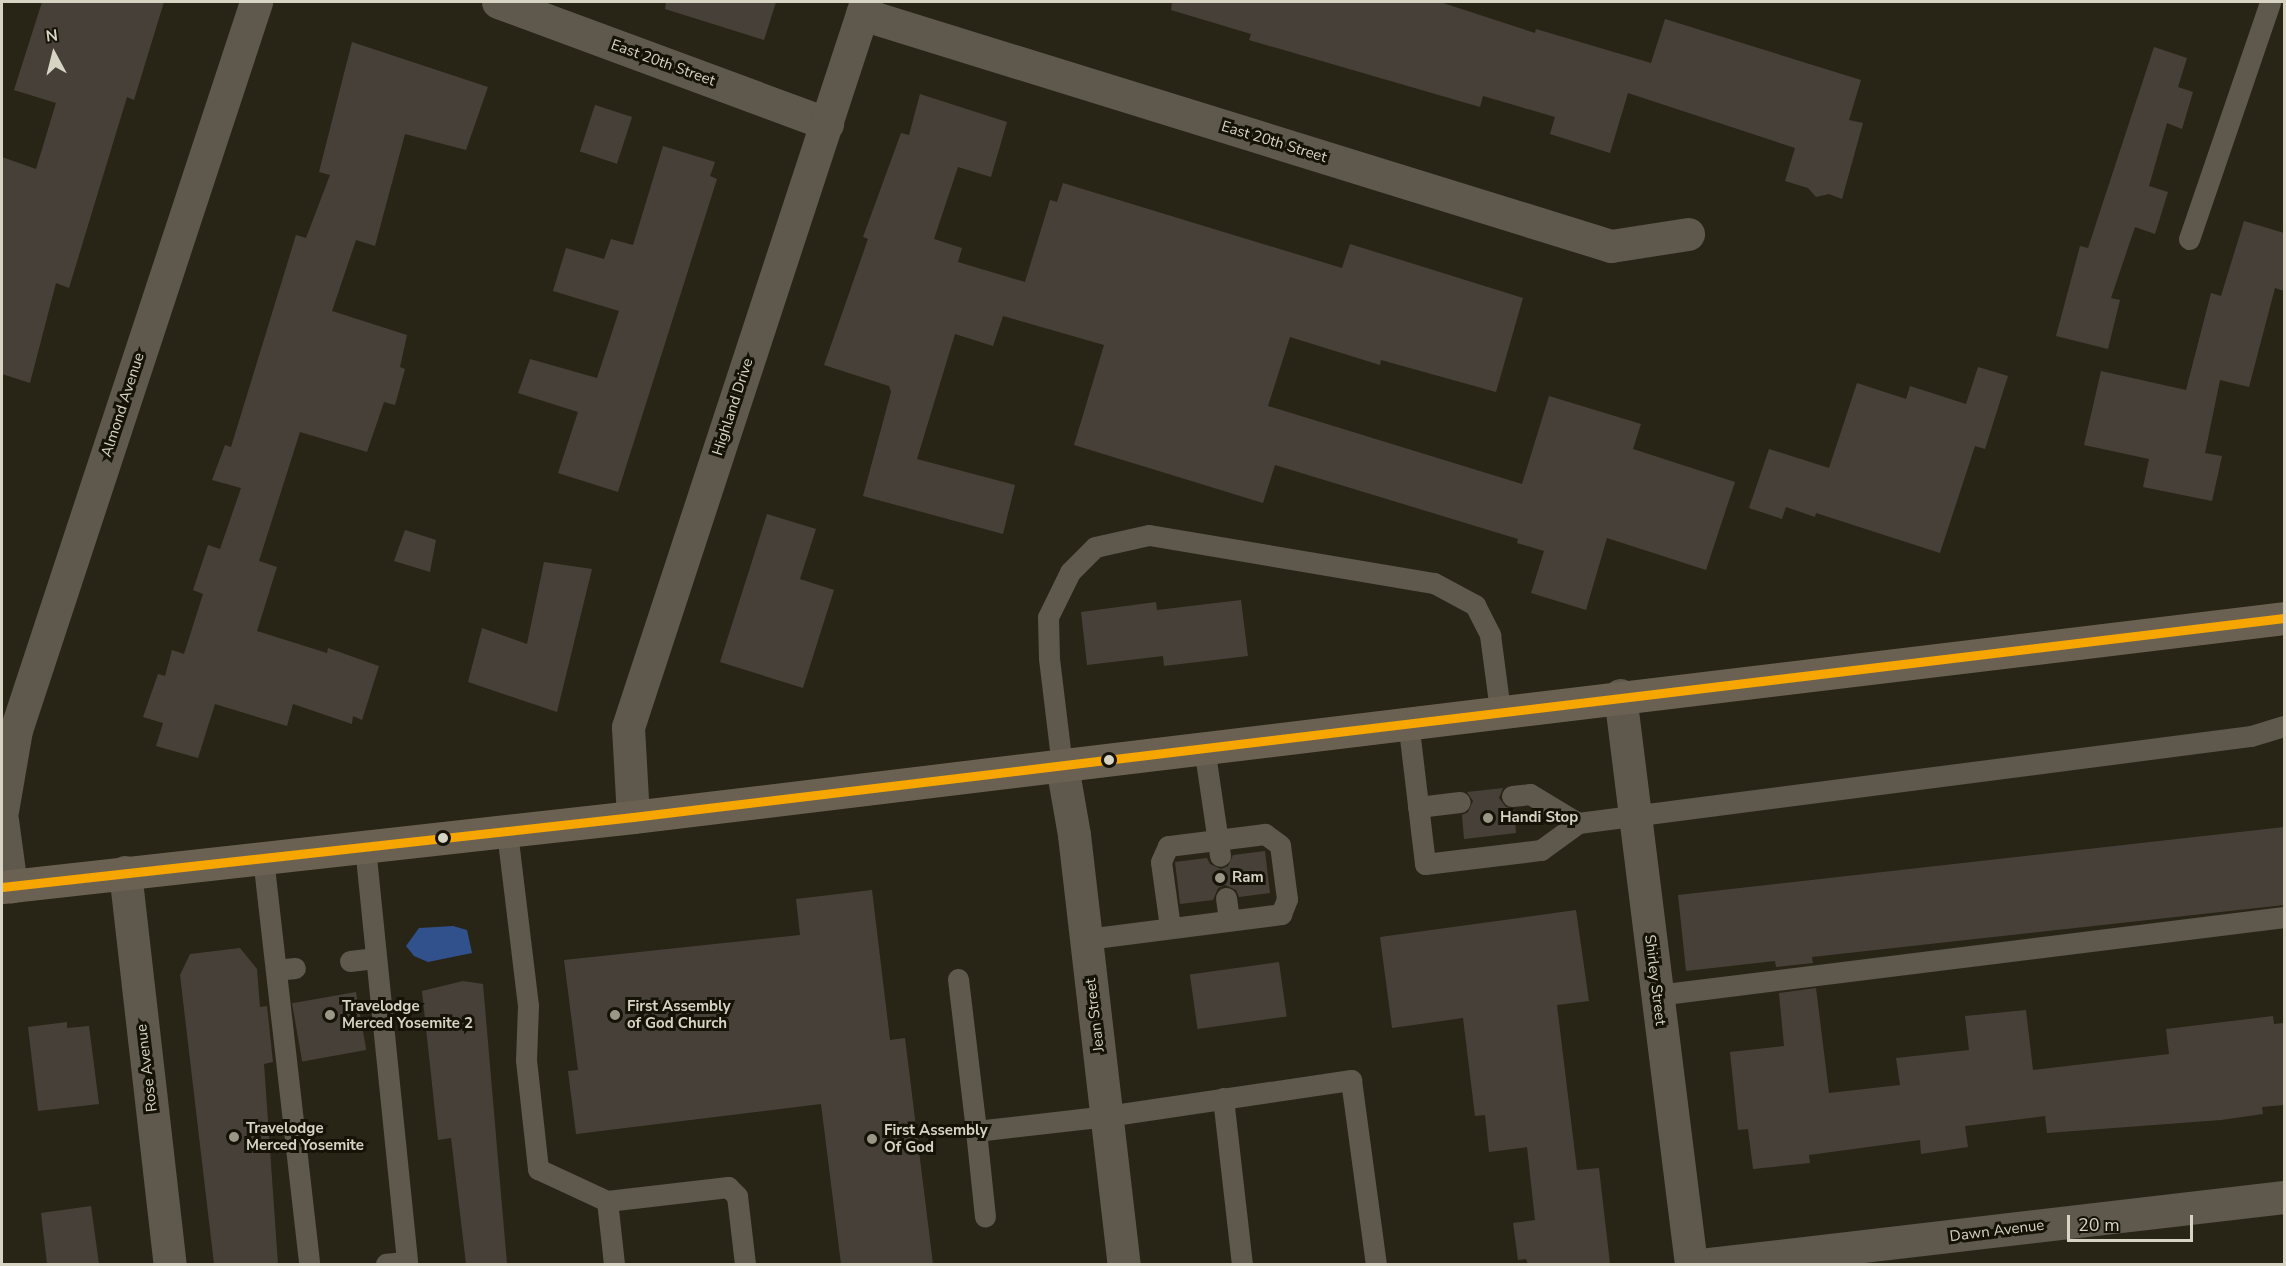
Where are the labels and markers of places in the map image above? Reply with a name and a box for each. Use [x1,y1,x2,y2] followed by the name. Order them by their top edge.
[1103,754,1115,766] unlabelled marker
[1500,809,1578,827] place label: Handi Stop
[1481,811,1495,825] marker: Handi Stop
[437,832,449,844] unlabelled marker
[1232,869,1264,887] place label: Ram
[1213,871,1227,885] marker: Ram
[342,997,473,1032] place label: Travelodge Merced Yosemite 2
[627,997,731,1032] place label: First Assembly of God Church
[323,1008,337,1022] marker: Travelodge Merced Yosemite 2
[608,1008,622,1022] marker: First Assembly of God Church
[246,1119,364,1154] place label: Travelodge Merced Yosemite
[884,1121,988,1156] place label: First Assembly Of God
[227,1130,241,1144] marker: Travelodge Merced Yosemite
[865,1132,879,1146] marker: First Assembly Of God

